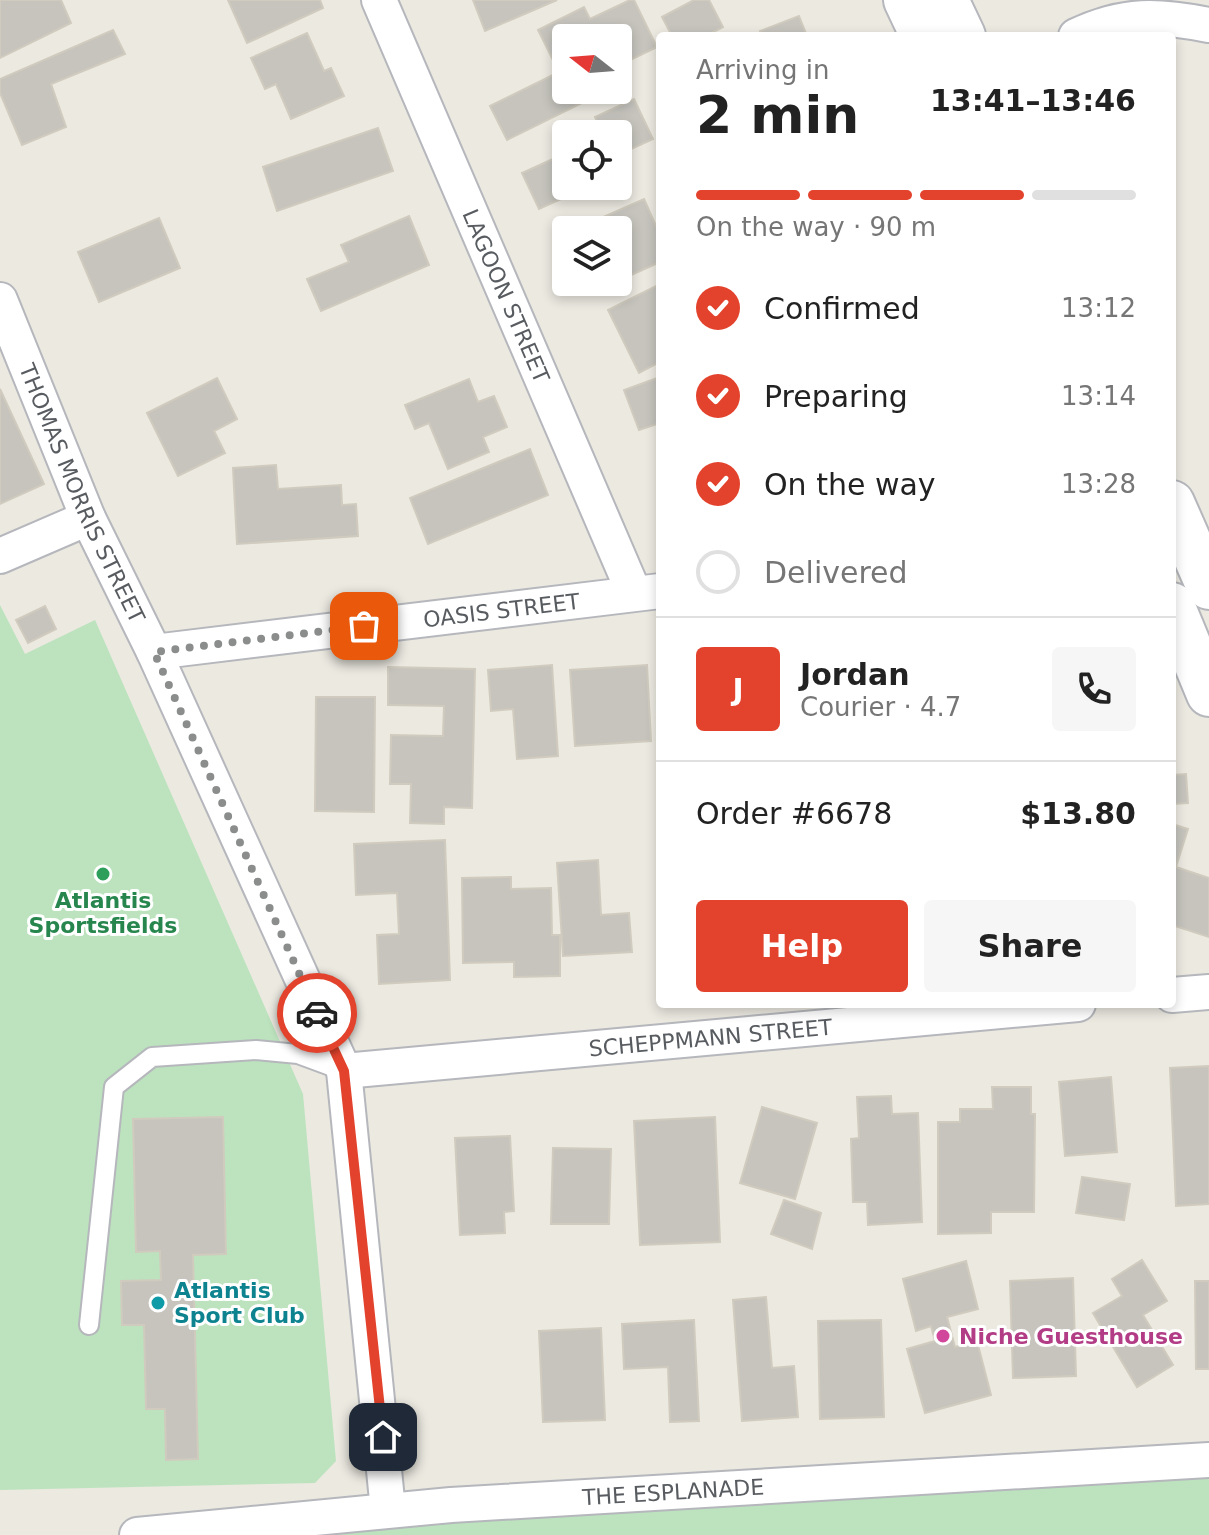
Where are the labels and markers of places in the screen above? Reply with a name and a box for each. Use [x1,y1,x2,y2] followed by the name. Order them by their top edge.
[330,592,398,660] pin
[94,865,112,883] marker: Atlantis Sportsfields
[29,888,177,938] place label: Atlantis Sportsfields
[174,1278,305,1328] place label: Atlantis Sport Club
[149,1294,167,1312] marker: Atlantis Sport Club
[959,1324,1183,1349] place label: Niche Guesthouse
[934,1327,952,1345] marker: Niche Guesthouse
[349,1403,417,1471] pin

